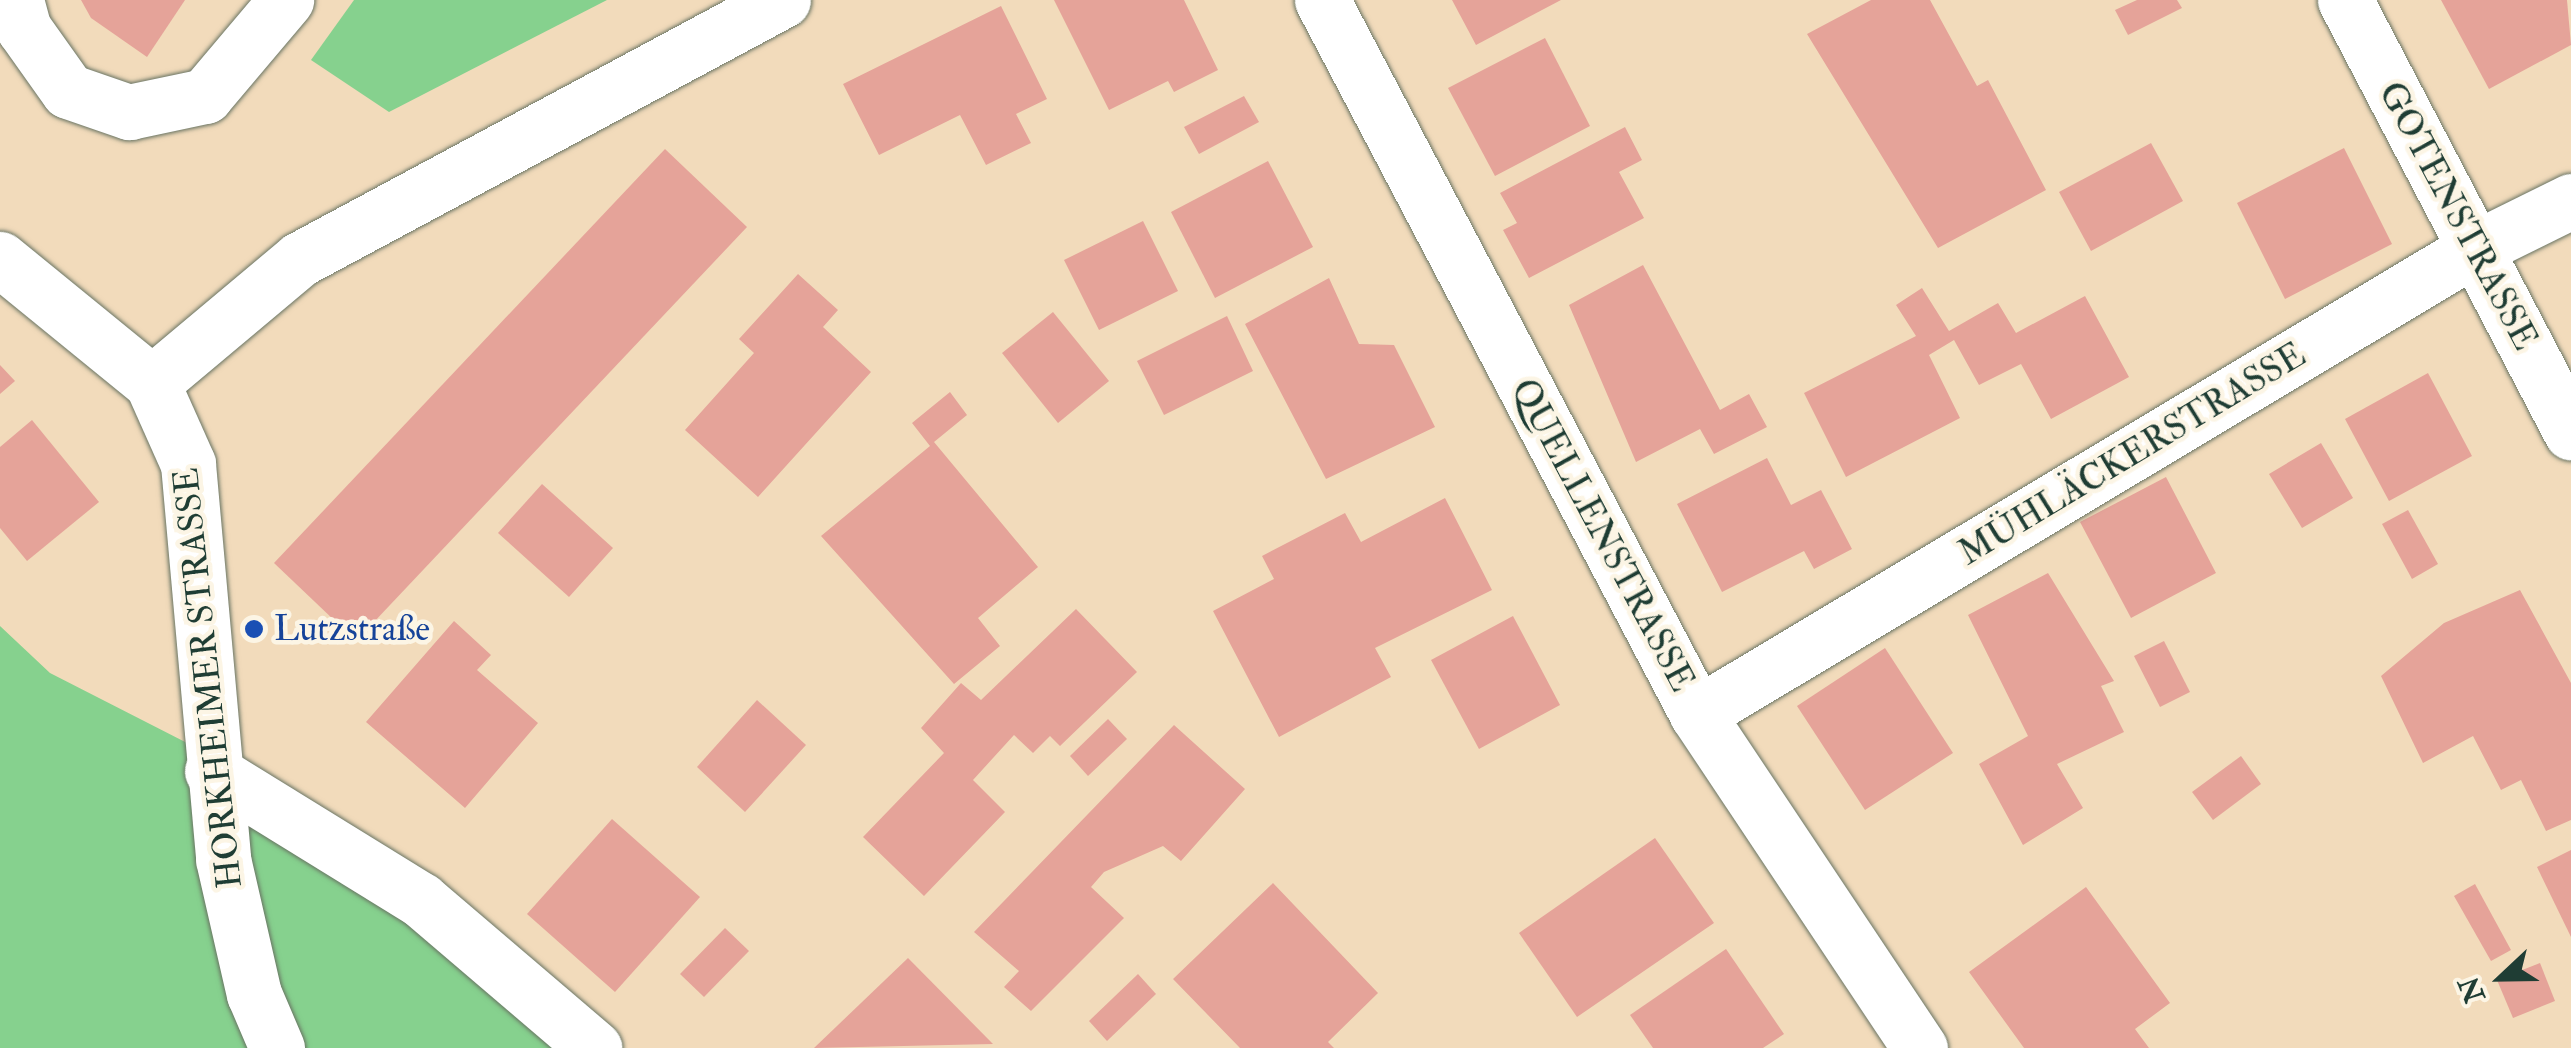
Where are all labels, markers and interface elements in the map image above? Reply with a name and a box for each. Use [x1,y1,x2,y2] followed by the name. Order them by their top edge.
[2370,75,2546,357] street label: GOTENSTRASSE
[1951,334,2313,574] street label: MÜHLÄCKERSTRASSE
[1503,372,1703,698] street label: QUELLENSTRASSE
[165,466,251,890] street label: HORKHEIMER STRASSE
[274,608,430,650] place label: Lutzstraße
[243,618,265,640] marker: Lutzstraße
[2451,928,2551,1028] north arrow
[2452,971,2494,1008] text: N

